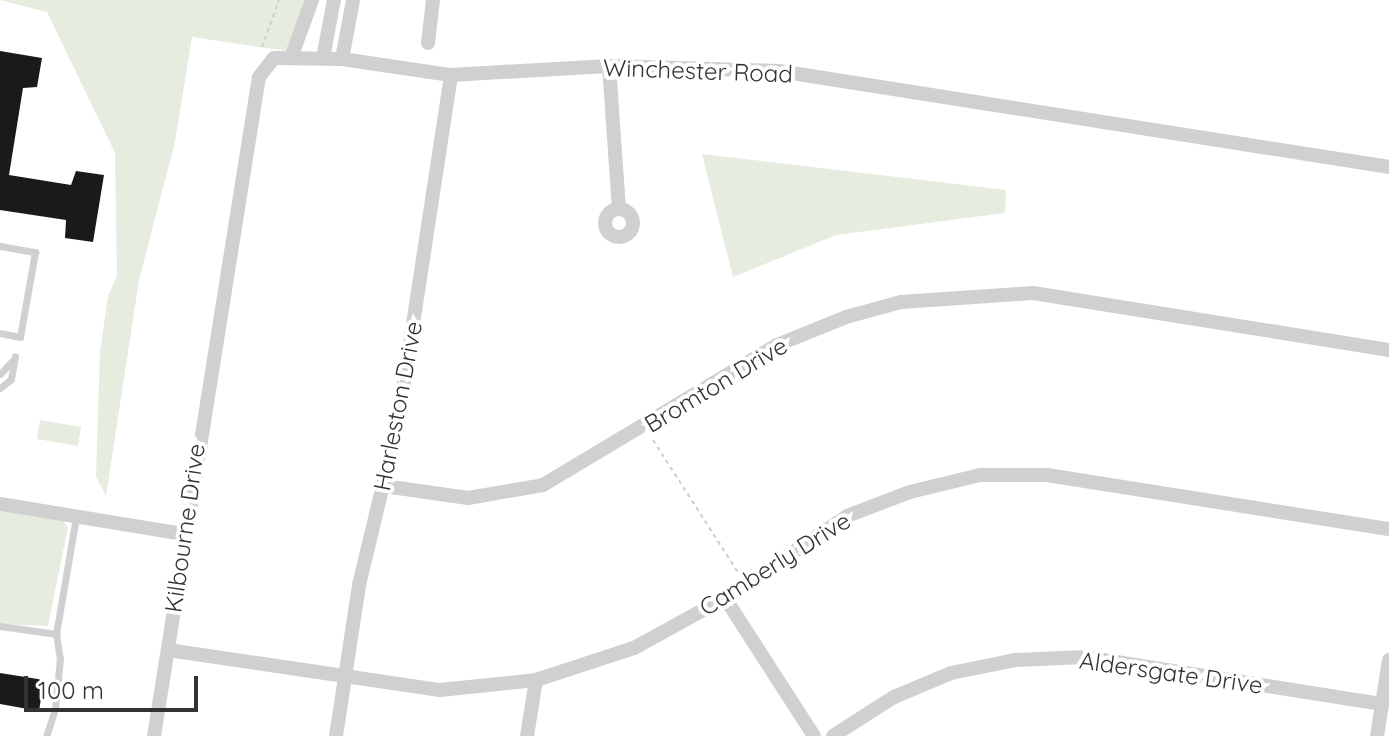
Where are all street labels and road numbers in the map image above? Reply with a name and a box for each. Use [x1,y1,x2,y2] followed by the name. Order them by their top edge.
[603,53,793,89] street label: Winchester Road
[367,319,429,493] street label: Harleston Drive
[639,331,793,439] street label: Bromton Drive
[159,442,211,614] street label: Kilbourne Drive
[694,506,856,622] street label: Camberly Drive
[1078,646,1264,700] street label: Aldersgate Drive

